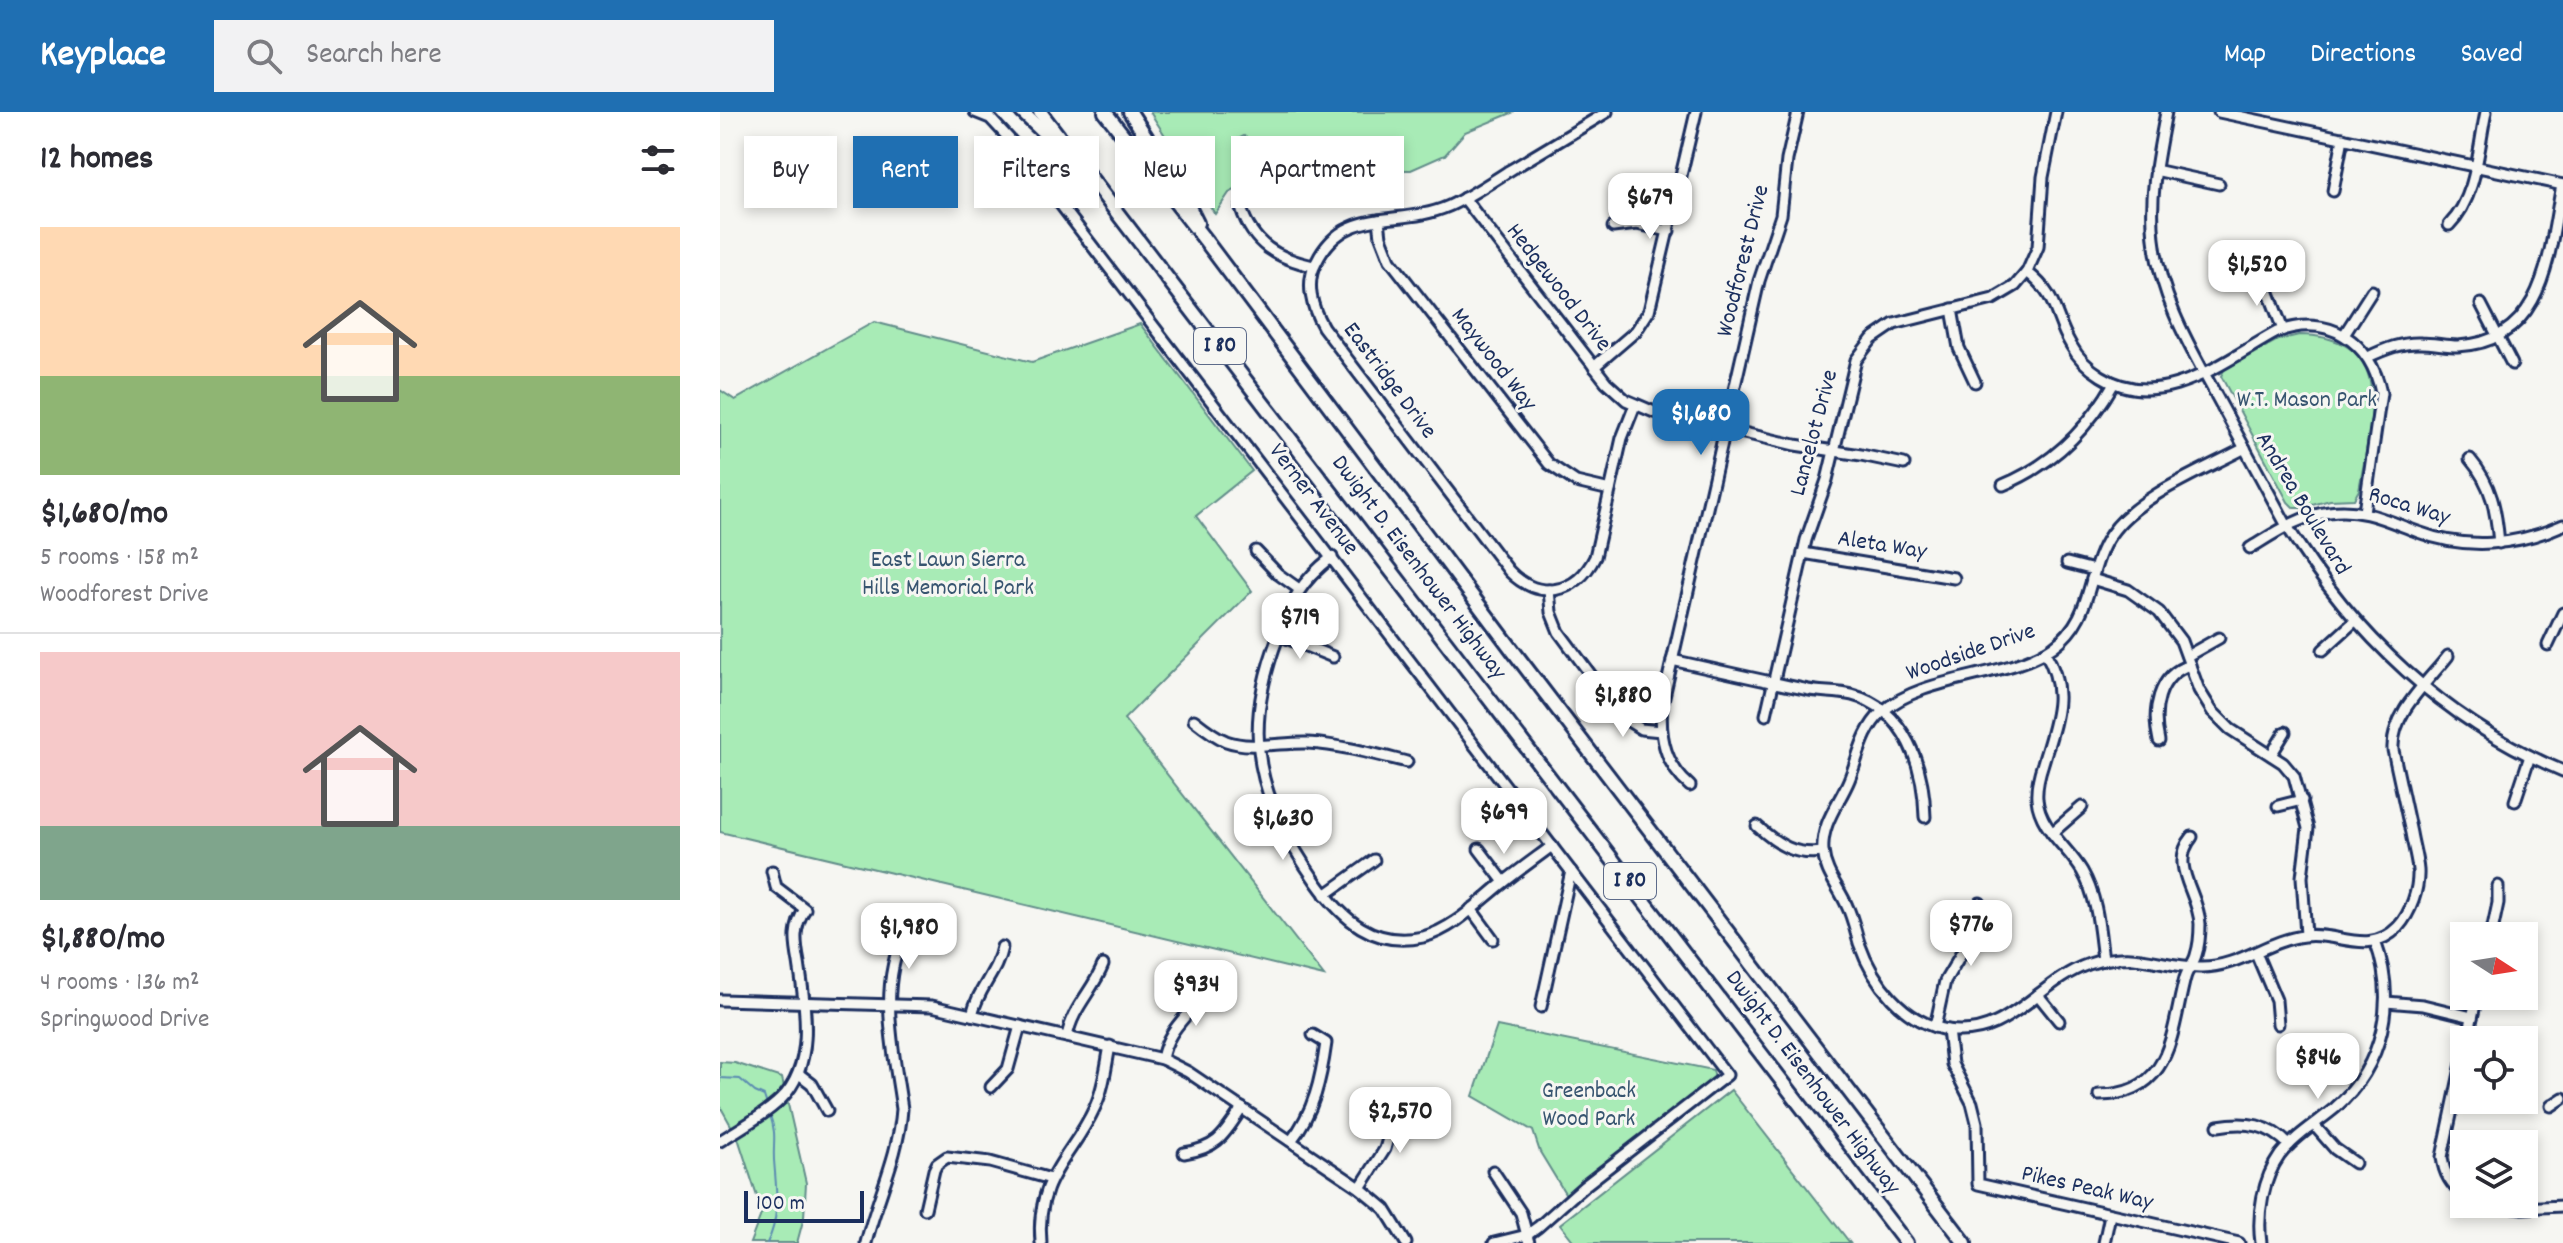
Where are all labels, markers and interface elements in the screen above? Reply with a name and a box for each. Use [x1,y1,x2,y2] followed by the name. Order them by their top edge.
[214,20,774,92] search box
[40,29,166,84] text: Keyplace
[242,34,286,78] icon: search
[306,35,442,78] text: Search here
[2224,36,2266,76] text: Map
[2310,36,2416,76] text: Directions
[2460,36,2523,76] text: Saved
[40,136,153,185] text: 12 homes
[744,136,837,208] chip: Buy
[853,136,958,208] chip: Rent
[974,136,1099,208] chip: Filters
[1115,136,1215,208] chip: New
[1231,136,1404,208] chip: Apartment
[636,138,680,182] icon: filters
[1603,173,1697,241] pin: $679
[1626,180,1674,217] text: $679
[1709,181,1779,341] street label: Woodforest Drive
[1497,216,1619,360] street label: Hedgewood Drive
[2192,240,2322,308] pin: $1,520
[2226,247,2288,284] text: $1,520
[288,279,432,423] icon: home
[1442,301,1545,420] street label: Maywood Way
[1334,315,1444,447] street label: Eastridge Drive
[1194,328,1246,364] road number: I 80
[1782,366,1848,500] street label: Lancelot Drive
[2237,384,2377,418] park label: W.T. Mason Park
[1636,389,1766,457] pin: $1,680
[1670,396,1732,433] text: $1,680
[2246,426,2358,582] street label: Andrea Boulevard
[1259,437,1367,563] street label: Verner Avenue
[1322,448,1515,689] street label: Dwight D. Eisenhower Highway
[2364,479,2455,536] street label: Roca Way
[40,491,168,540] text: $1,680/mo
[1835,522,1930,570] street label: Aleta Way
[40,540,199,577] text: 5 rooms · 158 m²
[862,544,1034,606] park label: East Lawn Sierra Hills Memorial Park
[40,577,209,614] text: Woodforest Drive
[1253,593,1347,661] pin: $719
[1280,600,1320,637] text: $719
[1902,615,2040,691] street label: Woodside Drive
[1558,671,1688,739] pin: $1,880
[1594,678,1652,715] text: $1,880
[288,704,432,848] icon: home
[1457,788,1551,856] pin: $699
[1218,794,1348,862] pin: $1,630
[1479,795,1529,832] text: $699
[1252,801,1314,838] text: $1,630
[1604,863,1656,899] road number: I 80
[1924,900,2018,968] pin: $776
[844,903,974,971] pin: $1,980
[1948,907,1994,944] text: $776
[879,910,939,947] text: $1,980
[40,916,165,965] text: $1,880/mo
[2450,922,2538,1010] north arrow
[2450,922,2538,1218] map controls
[1149,960,1243,1028] pin: $934
[1716,963,1909,1204] street label: Dwight D. Eisenhower Highway
[40,965,199,1002] text: 4 rooms · 136 m²
[1172,967,1220,1004] text: $934
[40,1002,209,1039] text: Springwood Drive
[2450,1026,2538,1114] button: locate
[2271,1033,2365,1101] pin: $846
[2294,1040,2342,1077] text: $846
[1542,1075,1636,1137] park label: Greenback Wood Park
[1335,1087,1465,1155] pin: $2,570
[1367,1094,1433,1131] text: $2,570
[2450,1130,2538,1218] button: layers
[2018,1157,2157,1221] street label: Pikes Peak Way
[744,1187,864,1223] scale bar
[756,1189,805,1220] text: 100 m

